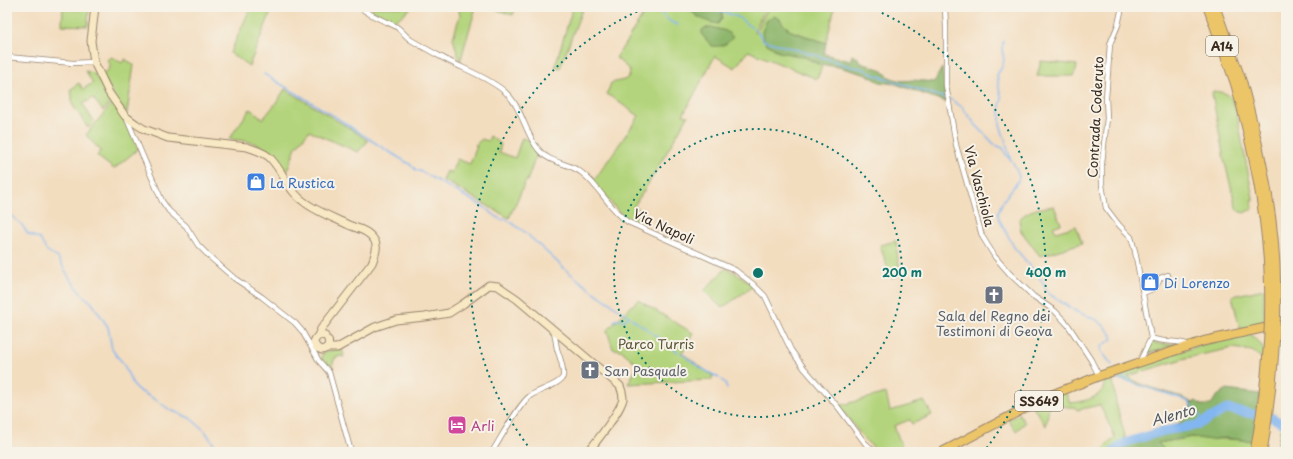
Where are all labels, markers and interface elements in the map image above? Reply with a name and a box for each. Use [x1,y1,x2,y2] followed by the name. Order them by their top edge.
[1206,36,1238,56] road number: A14
[1082,56,1108,178] street label: Contrada Coderuto
[960,143,1000,230] street label: Via Vaschiola
[245,171,267,193] shop icon: La Rustica
[270,173,335,192] place label: La Rustica
[630,204,698,248] street label: Via Napoli
[882,263,922,281] text: 200 m
[1026,263,1066,281] text: 400 m
[751,266,765,280] centre of rings
[1139,271,1161,293] shop icon: Di Lorenzo
[1164,273,1230,292] place label: Di Lorenzo
[983,284,1005,306] church icon: Sala del Regno dei Testimoni di Geova
[936,306,1052,340] place label: Sala del Regno dei Testimoni di Geova
[618,334,694,353] park label: Parco Turris
[579,359,601,381] church icon: San Pasquale
[604,361,687,380] place label: San Pasquale
[1015,391,1063,411] road number: SS649
[1149,399,1198,431] water label: Alento
[446,414,468,436] hotel icon: Arli
[471,416,495,435] place label: Arli

